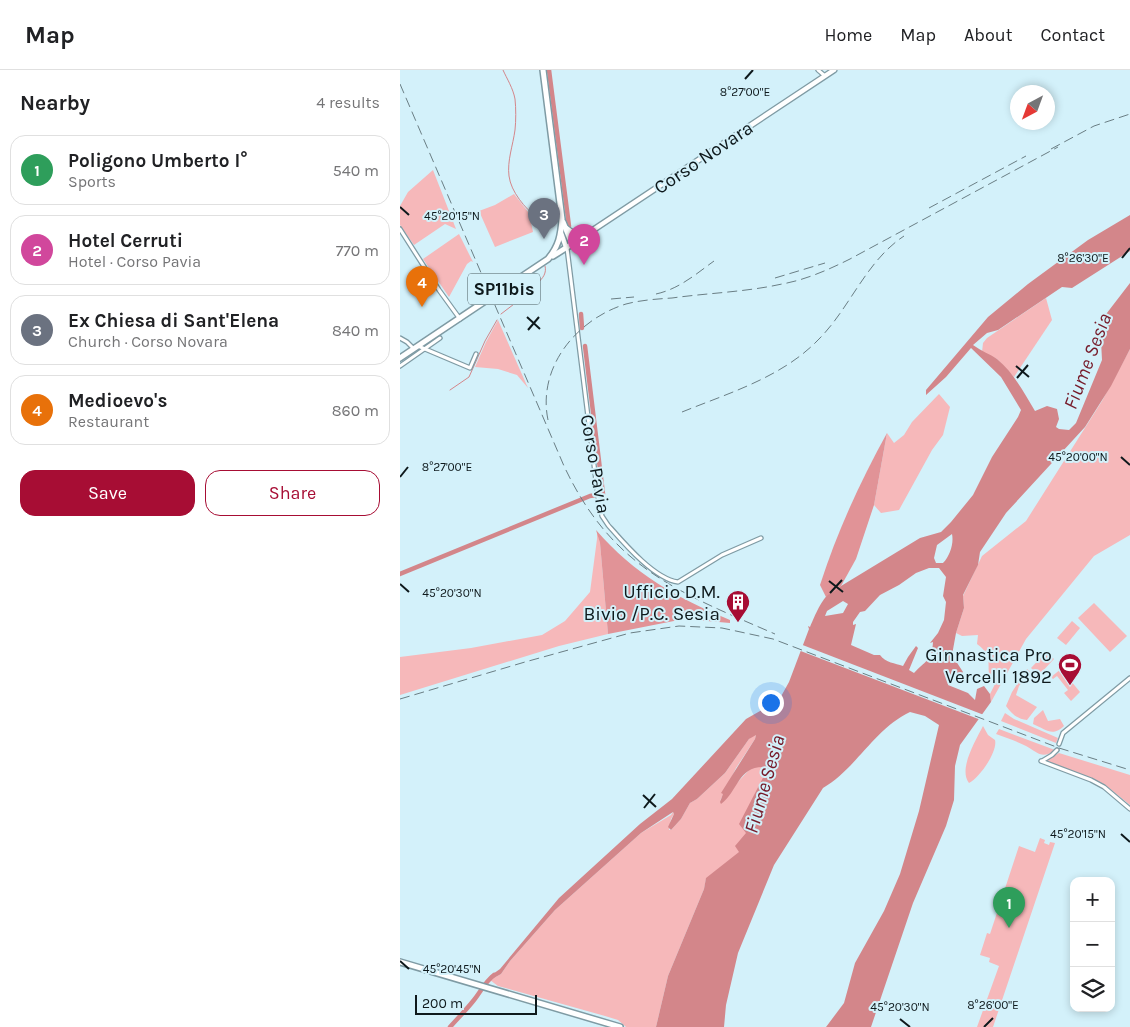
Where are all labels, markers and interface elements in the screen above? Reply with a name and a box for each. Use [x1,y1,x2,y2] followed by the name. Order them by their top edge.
[25,21,75,49] text: Map
[824,24,872,46] text: Home
[900,24,936,46] text: Map
[964,24,1013,46] text: About
[1041,24,1105,46] text: Contact
[720,85,770,99] text: 8°27'00"E
[1010,85,1055,130] north arrow
[20,91,90,115] text: Nearby
[316,93,380,112] text: 4 results
[650,117,757,199] street label: Corso Novara
[68,150,248,172] text: Poligono Umberto I°
[34,161,40,180] text: 1
[333,161,379,180] text: 540 m
[68,172,116,191] text: Sports
[528,198,560,239] pin: 3
[424,209,480,223] text: 45°20'15"N
[568,224,600,265] pin: 2
[68,230,183,252] text: Hotel Cerruti
[32,241,42,260] text: 2
[336,241,379,260] text: 770 m
[1057,251,1109,265] text: 8°26'30"E
[68,252,201,271] text: Hotel · Corso Pavia
[406,266,438,307] pin: 4
[468,273,540,304] road number: SP11bis
[68,310,279,332] text: Ex Chiesa di Sant'Elena
[1059,310,1116,413] water label: Fiume Sesia
[32,321,42,340] text: 3
[332,321,379,340] text: 840 m
[68,332,228,351] text: Church · Corso Novara
[68,390,167,412] text: Medioevo's
[32,401,42,420] text: 4
[332,401,379,420] text: 860 m
[68,412,149,431] text: Restaurant
[575,413,615,516] street label: Corso Pavia
[1048,450,1108,464] text: 45°20'00"N
[422,460,472,474] text: 8°27'00"E
[20,470,195,516] button: Save
[205,470,380,516] button: Share
[583,581,720,625] place label: Ufficio D.M. Bivio /P.C. Sesia
[422,586,482,600] text: 45°20'30"N
[725,589,751,623] building icon: Ufficio D.M. Bivio /P.C. Sesia
[925,644,1052,688] place label: Ginnastica Pro Vercelli 1892
[1057,652,1083,686] sports icon: Ginnastica Pro Vercelli 1892
[758,690,784,716] your location
[739,732,789,836] water label: Fiume Sesia
[1050,827,1106,841] text: 45°20'15"N
[1070,877,1115,1012] map controls
[1070,877,1115,922] button: +
[993,887,1025,928] pin: 1
[1070,922,1115,967] button: −
[423,962,481,976] text: 45°20'45"N
[1070,967,1115,1012] button: layers
[415,992,538,1015] scale bar
[422,995,463,1012] text: 200 m
[967,998,1019,1012] text: 8°26'00"E
[870,1000,930,1014] text: 45°20'30"N

